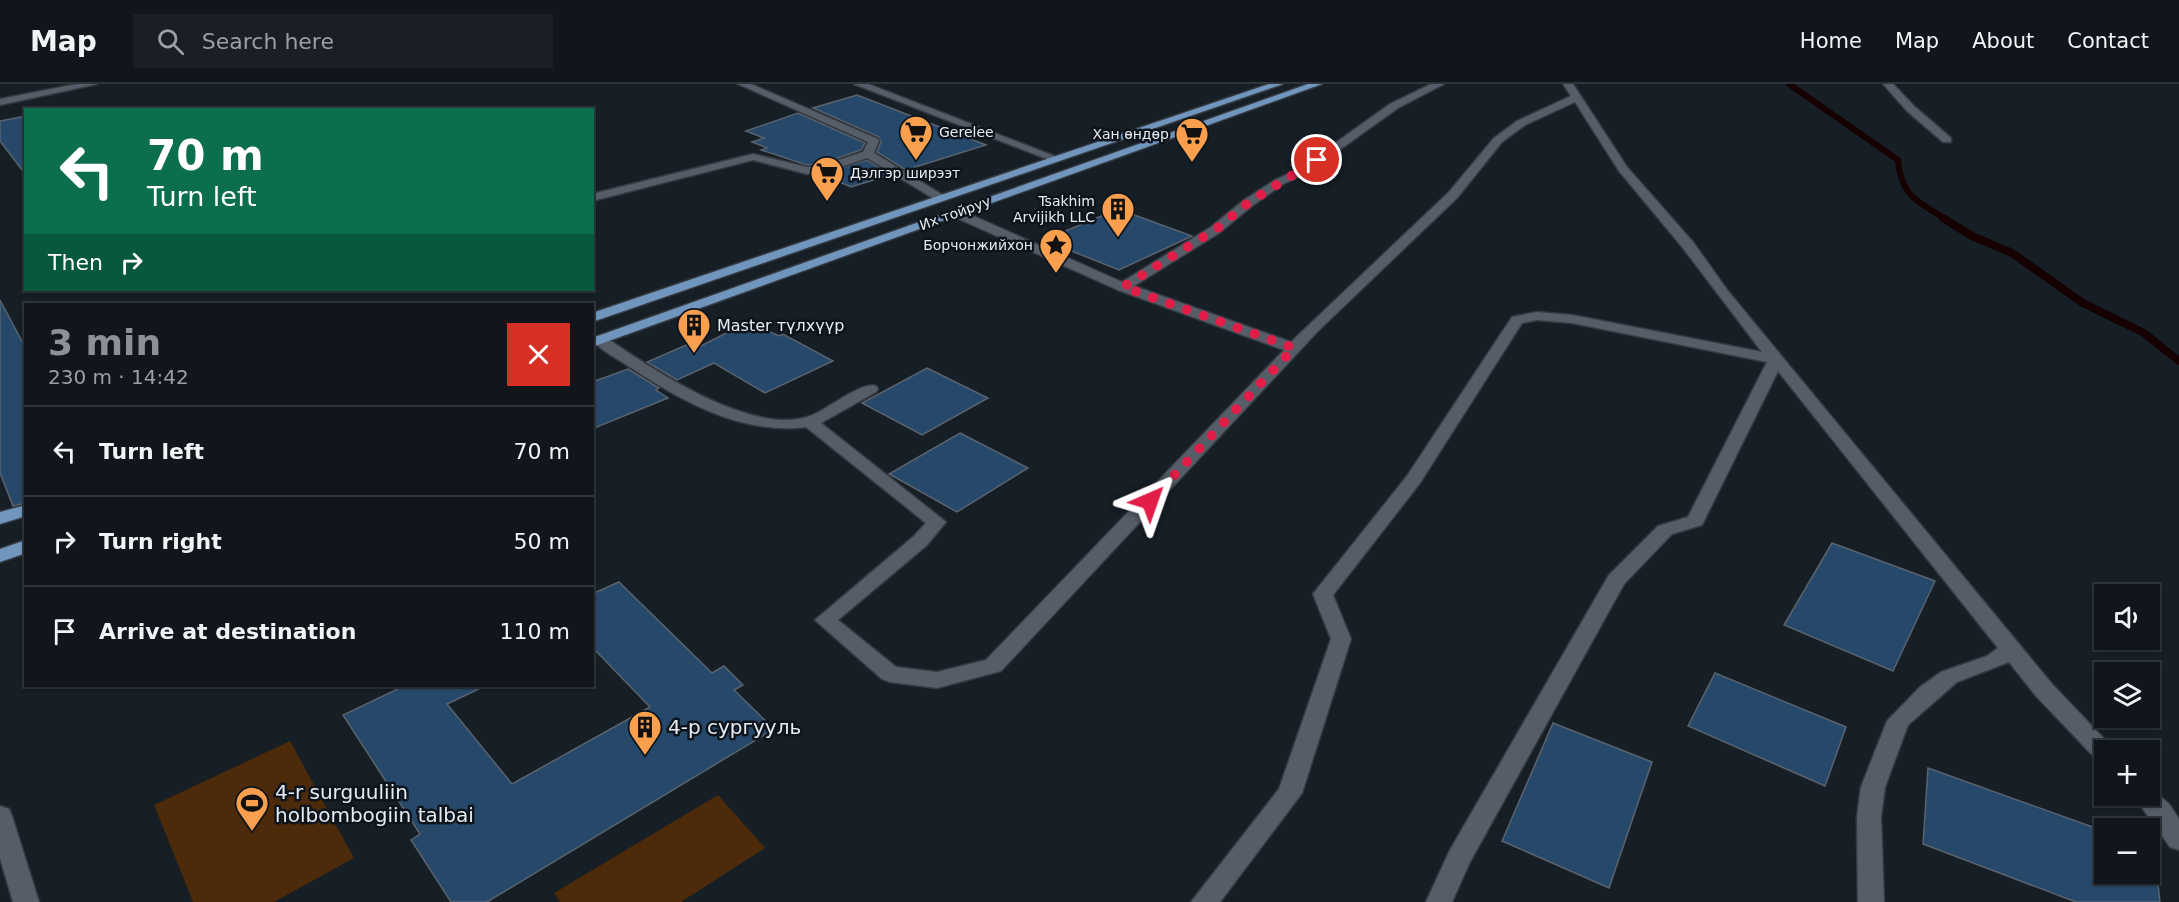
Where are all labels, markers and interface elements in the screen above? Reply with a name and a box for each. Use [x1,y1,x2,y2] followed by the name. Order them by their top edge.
[133,14,553,68] search box
[30,25,97,58] text: Map
[154,25,187,58] icon: search
[202,29,334,54] text: Search here
[1800,29,1862,53] text: Home
[1895,29,1939,53] text: Map
[1972,29,2034,53] text: About
[2067,29,2149,53] text: Contact
[898,114,934,161] supermarket icon: Gerelee
[1174,116,1210,163] supermarket icon: Хан өндөр
[939,124,994,140] place label: Gerelee
[1092,126,1169,142] place label: Хан өндөр
[147,131,264,180] text: 70 m
[48,132,126,210] icon: left
[1291,134,1342,185] pin
[1300,143,1333,176] icon: arrive
[809,155,845,202] supermarket icon: Дэлгэр ширээт
[850,165,960,181] place label: Дэлгэр ширээт
[147,181,257,212] text: Turn left
[1100,191,1136,238] building icon: Tsakhim Arvijikh LLC
[917,193,993,233] street label: Их тойруу
[1013,193,1095,225] place label: Tsakhim Arvijikh LLC
[1038,227,1074,274] place icon: Борчонжийхон
[923,237,1033,253] place label: Борчонжийхон
[115,246,148,279] icon: right
[48,250,103,275] text: Then
[676,307,712,354] building icon: Master түлхүүр
[717,316,844,335] place label: Master түлхүүр
[48,322,161,363] text: 3 min
[507,323,570,386] button: close
[48,365,189,389] text: 230 m · 14:42
[48,435,81,468] icon: left
[99,439,204,464] text: Turn left
[514,439,570,464] text: 70 m
[1118,469,1182,533] position arrow
[48,525,81,558] icon: right
[99,529,222,554] text: Turn right
[514,529,570,554] text: 50 m
[2094,584,2160,884] map controls
[2094,584,2160,650] button: sound
[48,615,81,648] icon: arrive
[99,619,356,644] text: Arrive at destination
[500,619,570,644] text: 110 m
[2094,662,2160,728] button: layers
[627,709,663,756] building icon: 4-р сургууль
[668,715,801,739] place label: 4-р сургууль
[2094,740,2160,806] button: +
[275,780,474,827] place label: 4-r surguuliin holbombogiin talbai
[234,785,270,832] sports icon: 4-r surguuliin holbombogiin talbai
[2094,818,2160,884] button: −

